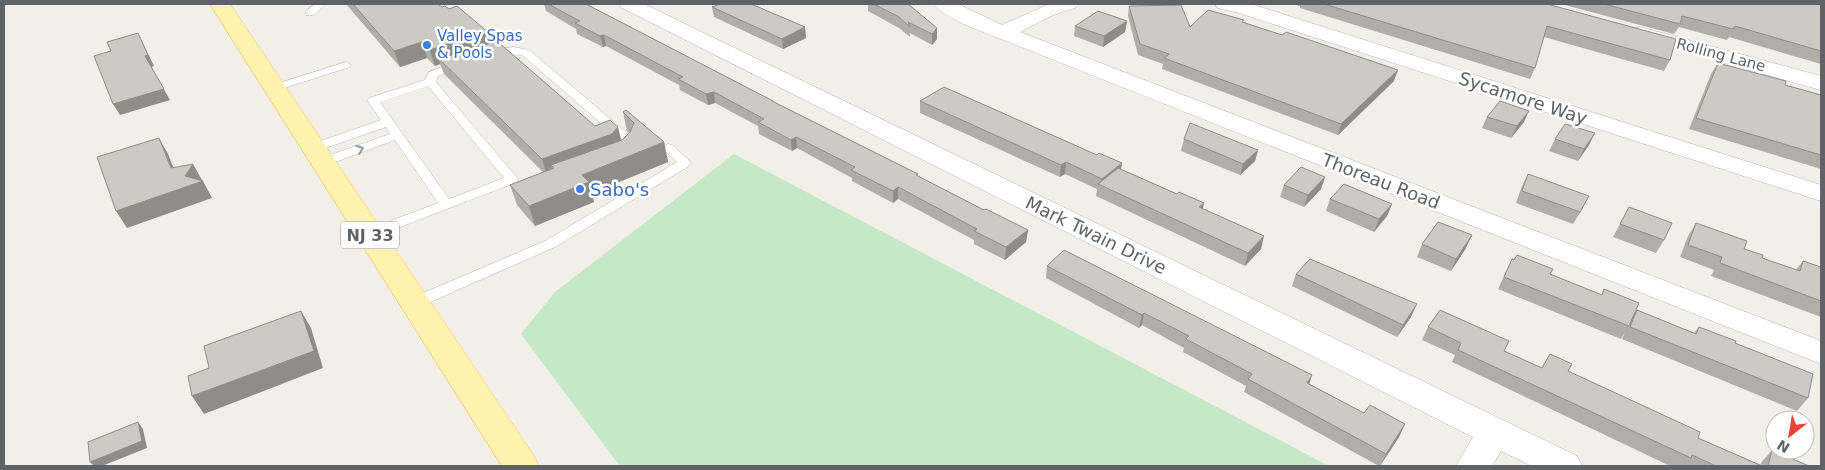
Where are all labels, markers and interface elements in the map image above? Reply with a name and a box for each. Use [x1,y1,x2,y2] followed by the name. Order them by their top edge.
[437,27,523,62] place label: Valley Spas & Pools
[1674,34,1768,76] street label: Rolling Lane
[421,39,433,51] marker: Valley Spas & Pools
[1456,67,1590,129] street label: Sycamore Way
[355,144,364,154] one-way arrow
[1318,148,1443,213] street label: Thoreau Road
[590,179,649,200] place label: Sabo's
[574,183,586,195] marker: Sabo's
[1022,192,1170,278] street label: Mark Twain Drive
[341,222,399,248] road number: NJ 33
[1765,410,1815,460] north arrow
[1774,436,1792,456] text: N

